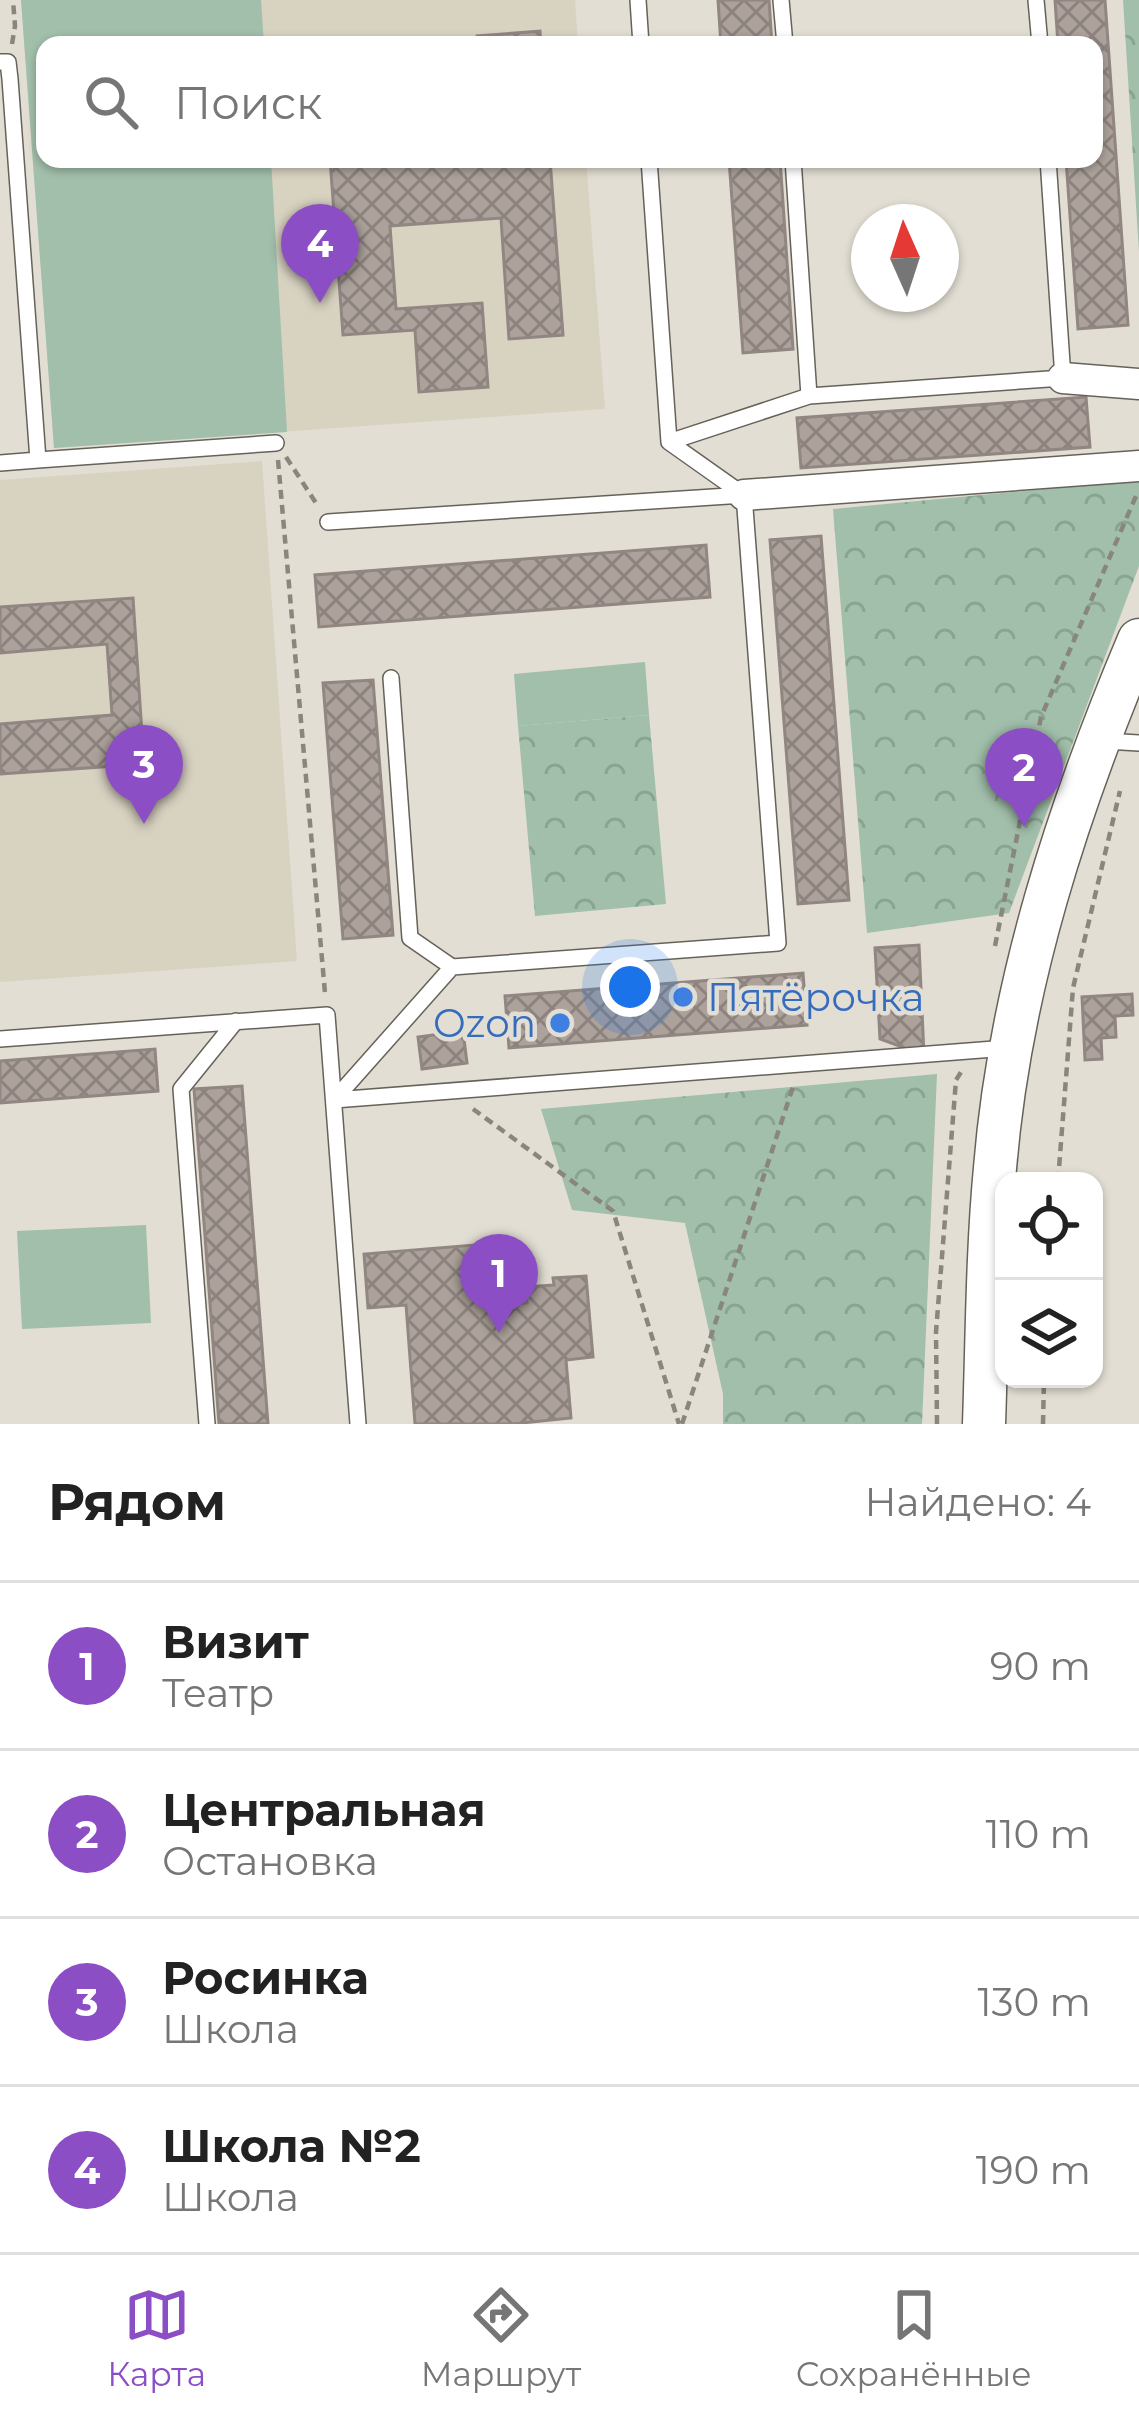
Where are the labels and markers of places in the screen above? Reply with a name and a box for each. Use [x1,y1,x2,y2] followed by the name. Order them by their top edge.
[281,204,359,303] pin: 4
[105,725,183,824] pin: 3
[985,728,1063,827] pin: 2
[707,973,924,1021] place label: Пятёрочка
[670,984,696,1010] marker: Пятёрочка
[433,999,536,1047] place label: Ozon
[547,1010,573,1036] marker: Ozon
[460,1234,538,1333] pin: 1

